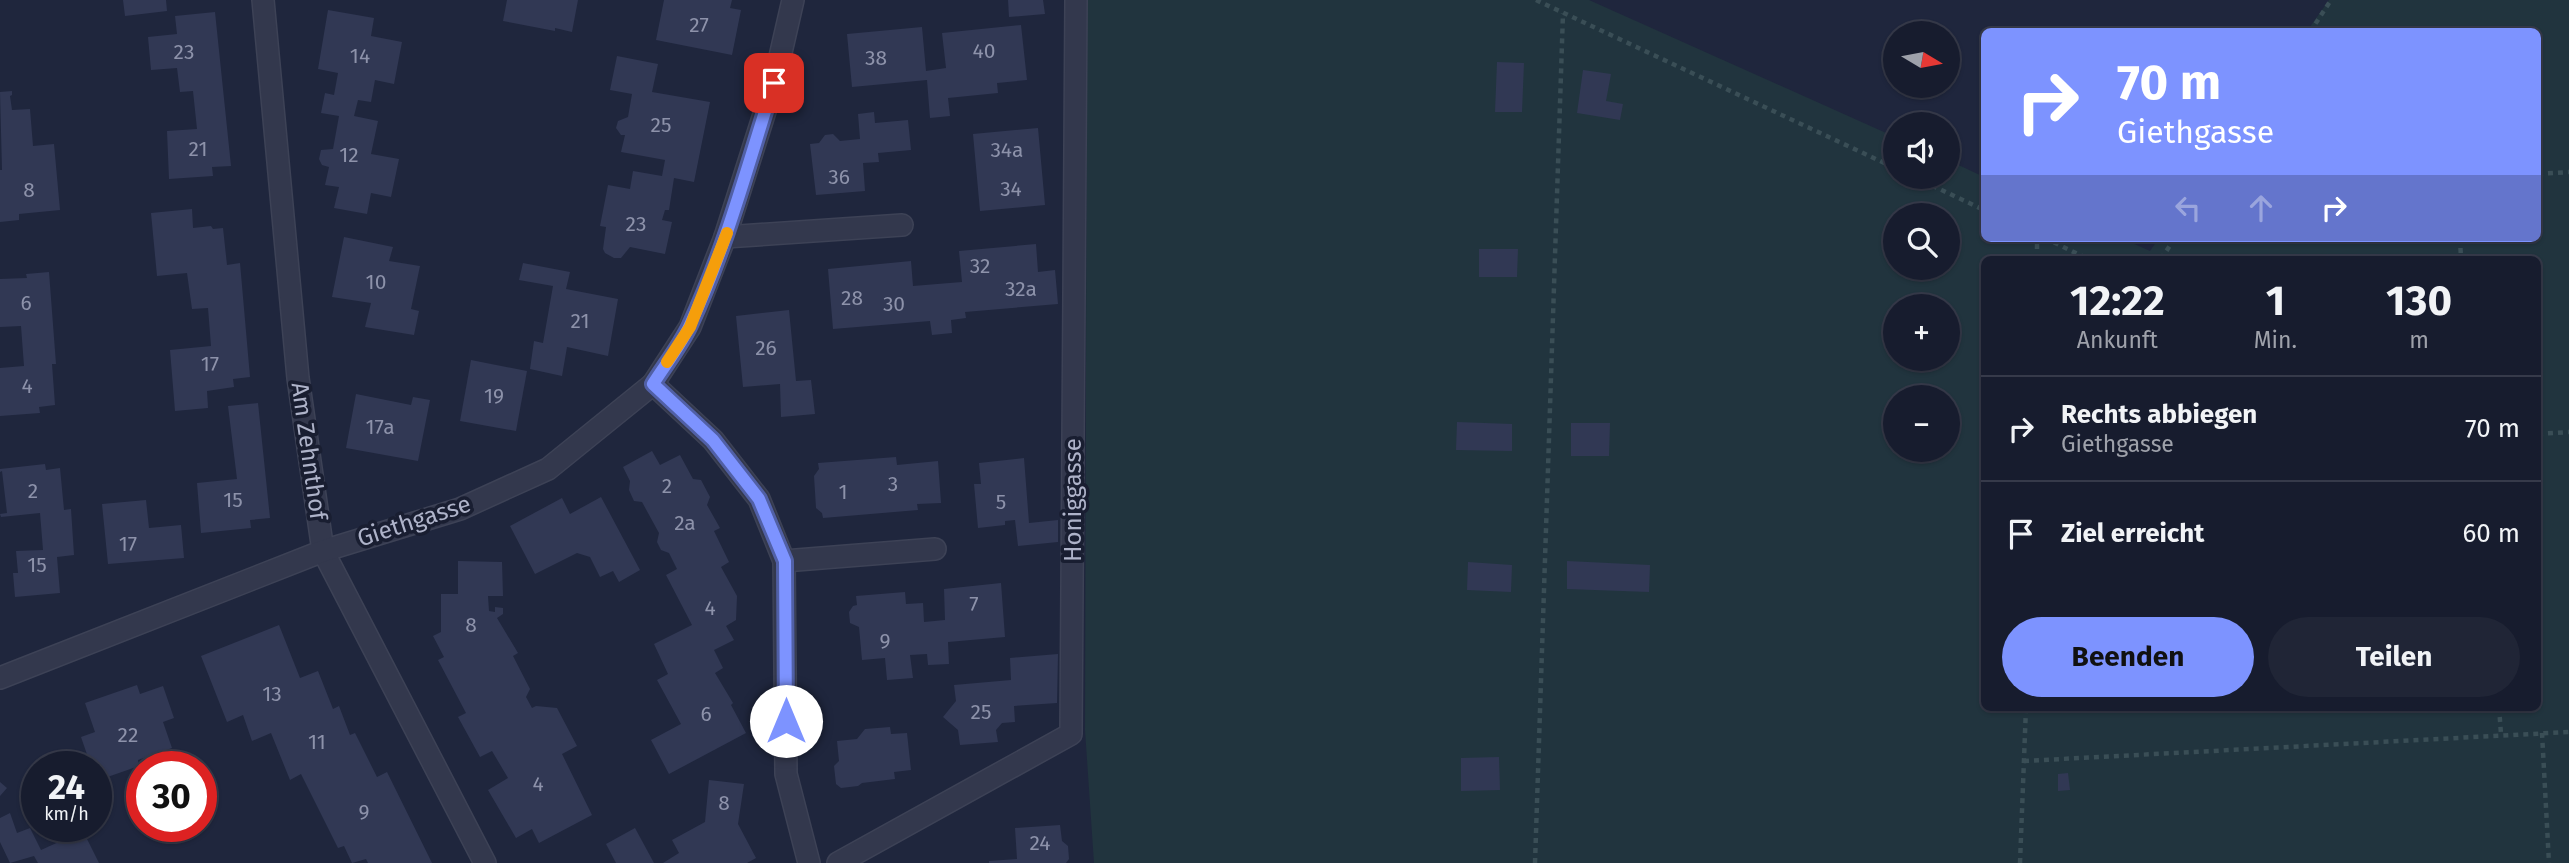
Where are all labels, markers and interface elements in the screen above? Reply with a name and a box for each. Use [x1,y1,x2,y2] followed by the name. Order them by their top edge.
[689,12,709,38] house number: 27
[1883,21,1960,98] north arrow
[1883,21,1960,462] map controls
[973,38,995,64] house number: 40
[174,39,194,65] house number: 23
[350,43,370,69] house number: 14
[865,45,887,71] house number: 38
[744,53,804,113] pin
[2117,53,2221,112] text: 70 m
[2002,56,2093,147] icon: right
[755,64,793,102] icon: arrive
[651,112,671,138] house number: 25
[1883,112,1960,189] button: sound
[2117,113,2274,151] text: Giethgasse
[189,136,207,162] house number: 21
[991,137,1023,163] house number: 34a
[339,142,359,168] house number: 12
[828,164,850,190] house number: 36
[1000,176,1022,202] house number: 34
[23,177,35,203] house number: 8
[2169,189,2207,227] icon: left
[2242,189,2280,227] icon: ahead
[2315,189,2353,227] icon: right
[1883,203,1960,280] button: search
[626,211,646,237] house number: 23
[970,253,990,279] house number: 32
[366,269,386,295] house number: 10
[1005,276,1037,302] house number: 32a
[2070,276,2165,326] text: 12:22
[2266,276,2285,326] text: 1
[2386,276,2452,326] text: 130
[841,285,863,311] house number: 28
[20,290,32,316] house number: 6
[883,291,905,317] house number: 30
[1883,294,1960,371] button: +
[571,308,589,334] house number: 21
[2077,326,2158,354] text: Ankunft
[2254,326,2297,354] text: Min.
[2409,326,2429,354] text: m
[755,335,777,361] house number: 26
[201,351,219,377] house number: 17
[21,373,33,399] house number: 4
[285,380,333,524] street label: Am Zehnthof
[484,383,504,409] house number: 19
[1883,385,1960,462] button: −
[2061,399,2257,430] text: Rechts abbiegen
[2002,410,2040,448] icon: right
[2465,413,2520,444] text: 70 m
[365,414,395,440] house number: 17a
[2061,430,2174,458] text: Giethgasse
[1059,438,1087,562] street label: Honiggasse
[888,471,898,497] house number: 3
[662,473,672,499] house number: 2
[28,478,38,504] house number: 2
[838,479,848,505] house number: 1
[223,487,243,513] house number: 15
[354,489,474,553] street label: Giethgasse
[996,489,1006,515] house number: 5
[674,510,696,536] house number: 2a
[2002,515,2040,553] icon: arrive
[2061,518,2204,549] text: Ziel erreicht
[2462,518,2520,549] text: 60 m
[119,531,137,557] house number: 17
[27,552,47,578] house number: 15
[969,591,979,617] house number: 7
[704,595,716,621] house number: 4
[465,612,477,638] house number: 8
[2002,617,2254,697] button: Beenden
[2268,617,2520,697] button: Teilen
[879,628,891,654] house number: 9
[262,681,282,707] house number: 13
[749,684,823,758] position arrow
[971,699,991,725] house number: 25
[700,701,712,727] house number: 6
[118,722,138,748] house number: 22
[308,729,326,755] house number: 11
[126,751,217,842] speed limit sign: 30
[48,766,85,808] text: 24
[532,771,544,797] house number: 4
[718,790,730,816] house number: 8
[358,799,370,825] house number: 9
[44,803,89,825] text: km/h
[1030,830,1051,856] house number: 24

